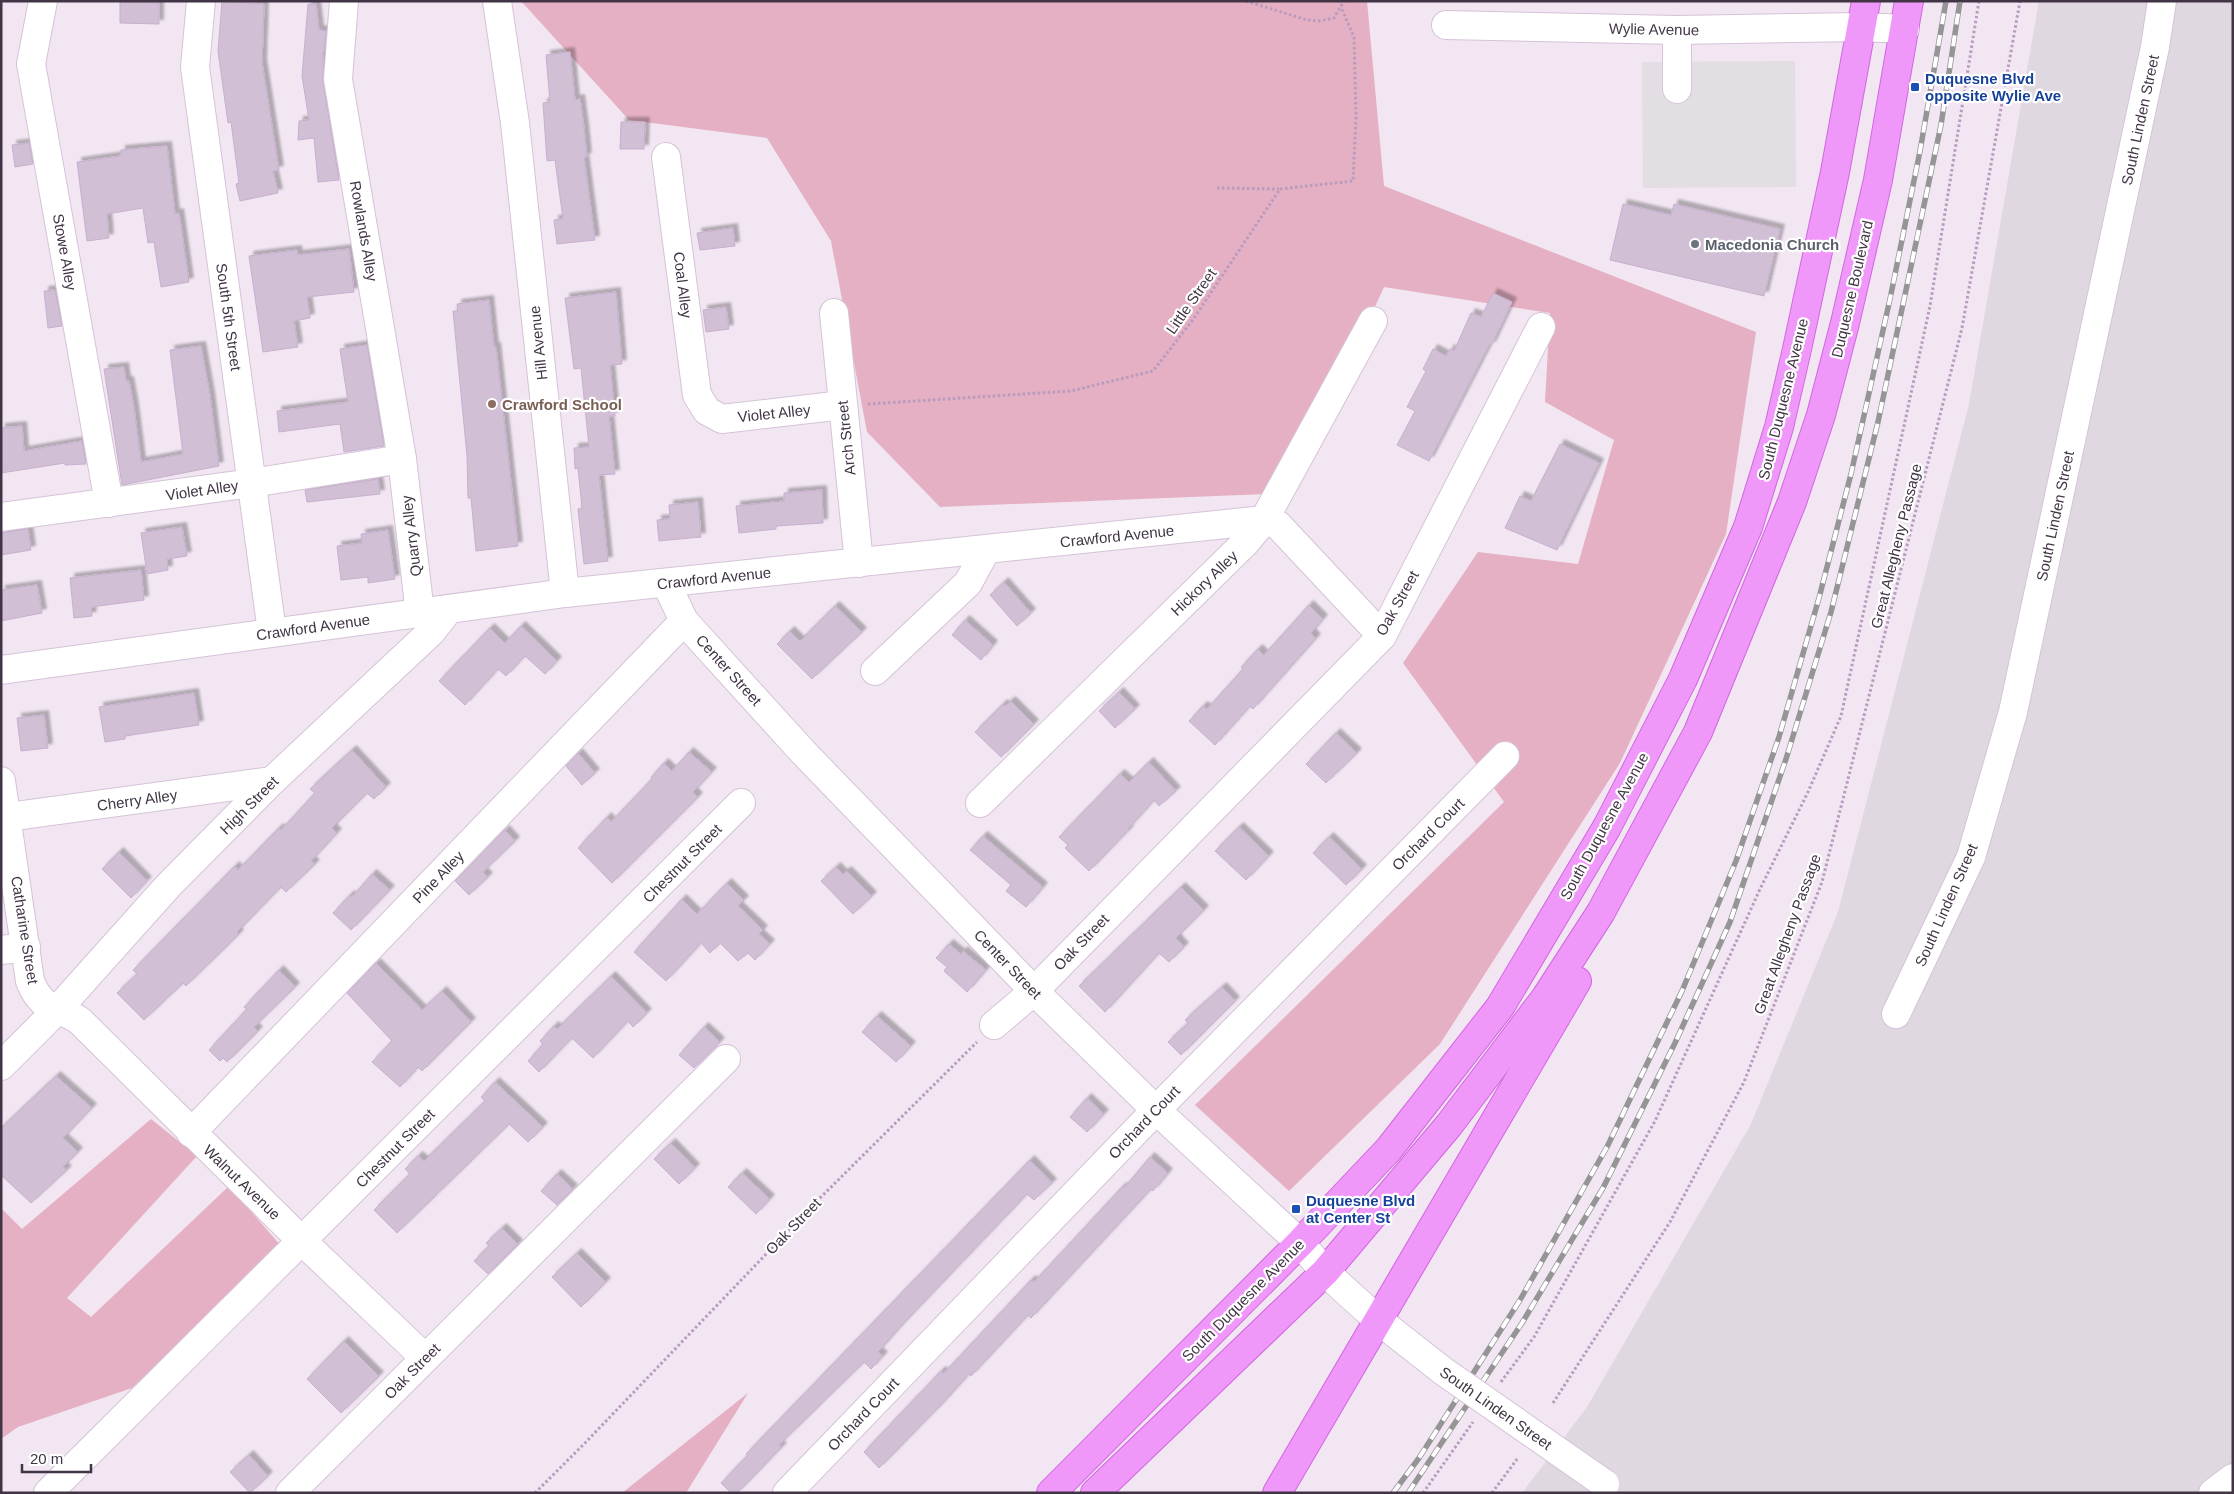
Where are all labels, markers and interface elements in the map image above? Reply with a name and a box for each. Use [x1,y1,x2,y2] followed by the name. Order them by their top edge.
[1609,20,1699,38] street label: Wylie Avenue
[2118,53,2162,187] street label: South Linden Street
[1925,70,2061,104] place label: Duquesne Blvd opposite Wylie Ave
[1909,81,1921,93] marker: Duquesne Blvd opposite Wylie Ave
[347,179,381,283] street label: Rowlands Alley
[50,212,80,292] street label: Stowe Alley
[1828,219,1876,359] street label: Duquesne Boulevard
[1705,236,1839,253] place label: Macedonia Church
[1689,238,1701,250] marker: Macedonia Church
[670,251,696,320] street label: Coal Alley
[213,262,245,373] street label: South 5th Street
[1162,264,1220,337] street label: Little Street
[526,305,550,381] street label: Hill Avenue
[1755,317,1811,481] street label: South Duquesne Avenue
[502,396,622,413] place label: Crawford School
[486,398,498,410] marker: Crawford School
[834,399,858,476] street label: Arch Street
[737,401,812,425] street label: Violet Alley
[2033,449,2077,583] street label: South Linden Street
[1867,462,1925,630] street label: Great Allegheny Passage
[165,476,240,504] street label: Violet Alley
[398,494,424,578] street label: Quarry Alley
[1059,522,1175,550] street label: Crawford Avenue
[1167,547,1241,619] street label: Hickory Alley
[656,564,772,592] street label: Crawford Avenue
[1372,567,1422,638] street label: Oak Street
[255,611,371,643] street label: Crawford Avenue
[693,631,766,709] street label: Center Street
[1556,749,1652,903] street label: South Duquesne Avenue
[216,772,282,838] street label: High Street
[96,786,179,814] street label: Cherry Alley
[1388,794,1468,874] street label: Orchard Court
[639,820,725,906] street label: Chestnut Street
[1911,840,1981,969] street label: South Linden Street
[409,847,467,907] street label: Pine Alley
[1750,852,1824,1016] street label: Great Allegheny Passage
[8,875,42,986] street label: Catharine Street
[1050,910,1113,974] street label: Oak Street
[971,926,1046,1003] street label: Center Street
[1105,1081,1184,1162] street label: Orchard Court
[352,1105,438,1191] street label: Chestnut Street
[200,1141,284,1223] street label: Walnut Avenue
[1306,1192,1415,1226] place label: Duquesne Blvd at Center St
[762,1194,825,1258] street label: Oak Street
[1290,1203,1302,1215] marker: Duquesne Blvd at Center St
[1178,1235,1308,1365] street label: South Duquesne Avenue
[381,1339,444,1402] street label: Oak Street
[1437,1363,1556,1453] street label: South Linden Street
[824,1373,903,1454] street label: Orchard Court
[22,1442,91,1474] scale bar
[30,1450,63,1467] text: 20 m

